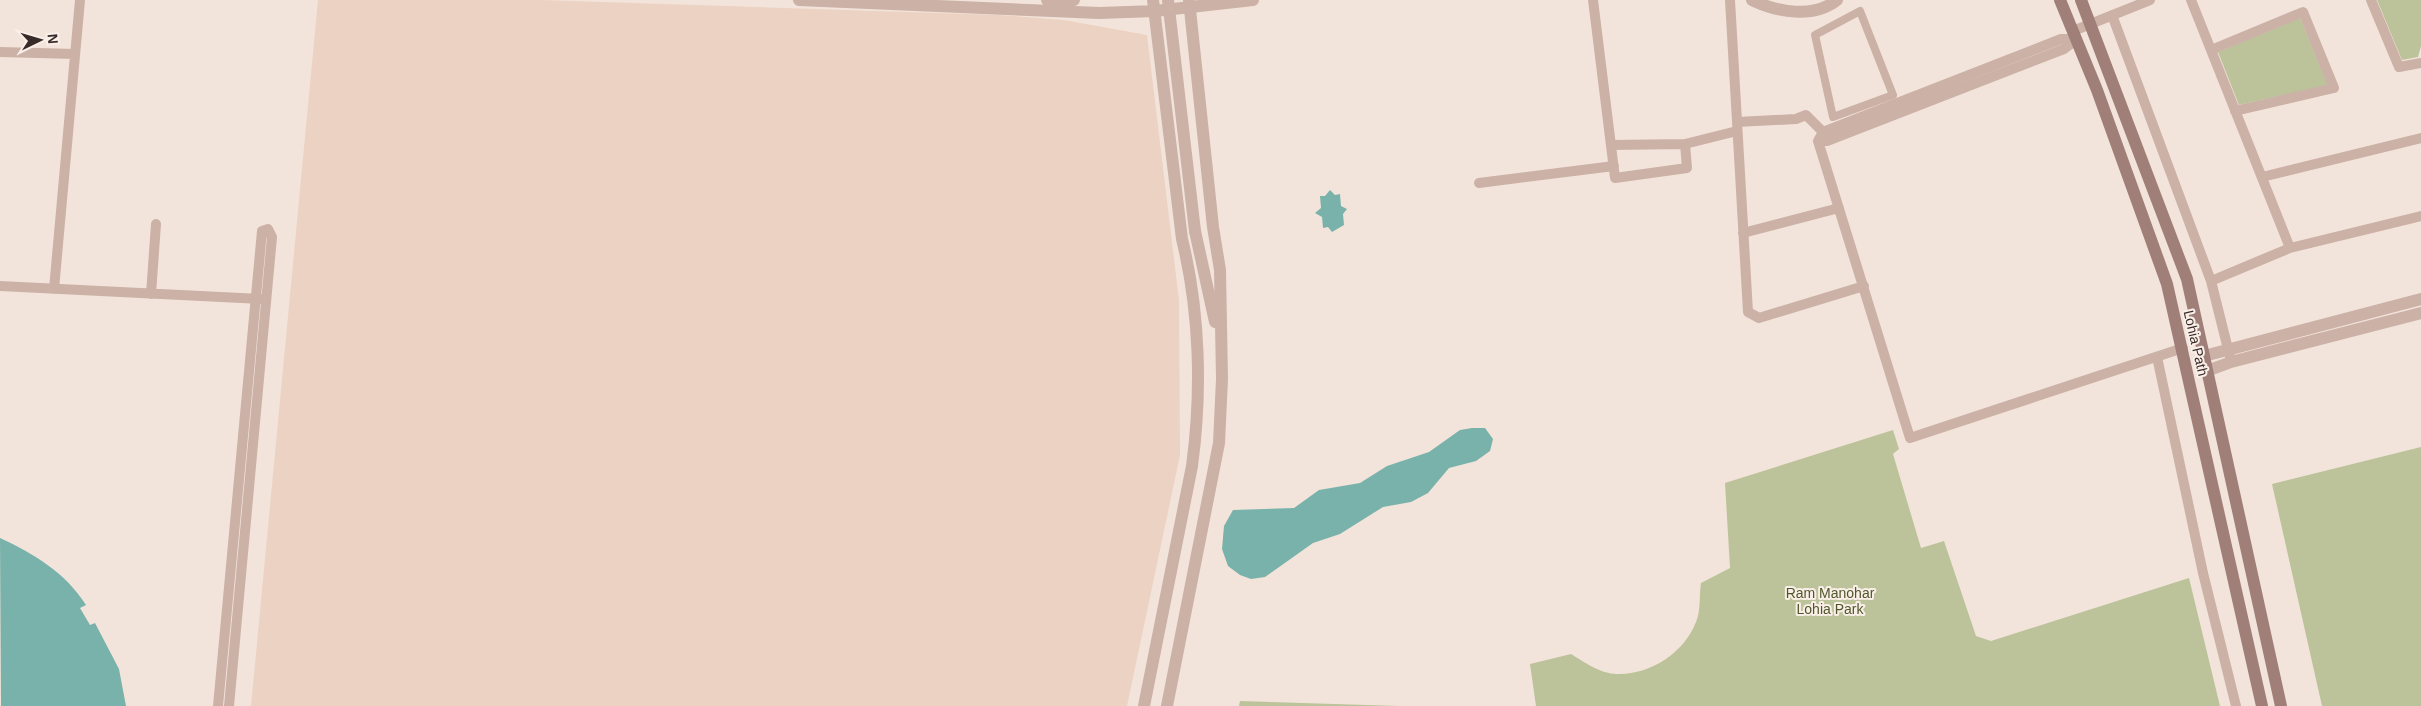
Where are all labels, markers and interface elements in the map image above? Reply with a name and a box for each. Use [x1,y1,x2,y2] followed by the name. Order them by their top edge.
[15,15,65,65] north arrow
[45,33,61,45] text: N
[2181,309,2211,377] street label: Lohia Path
[1786,585,1875,617] park label: Ram Manohar Lohia Park

